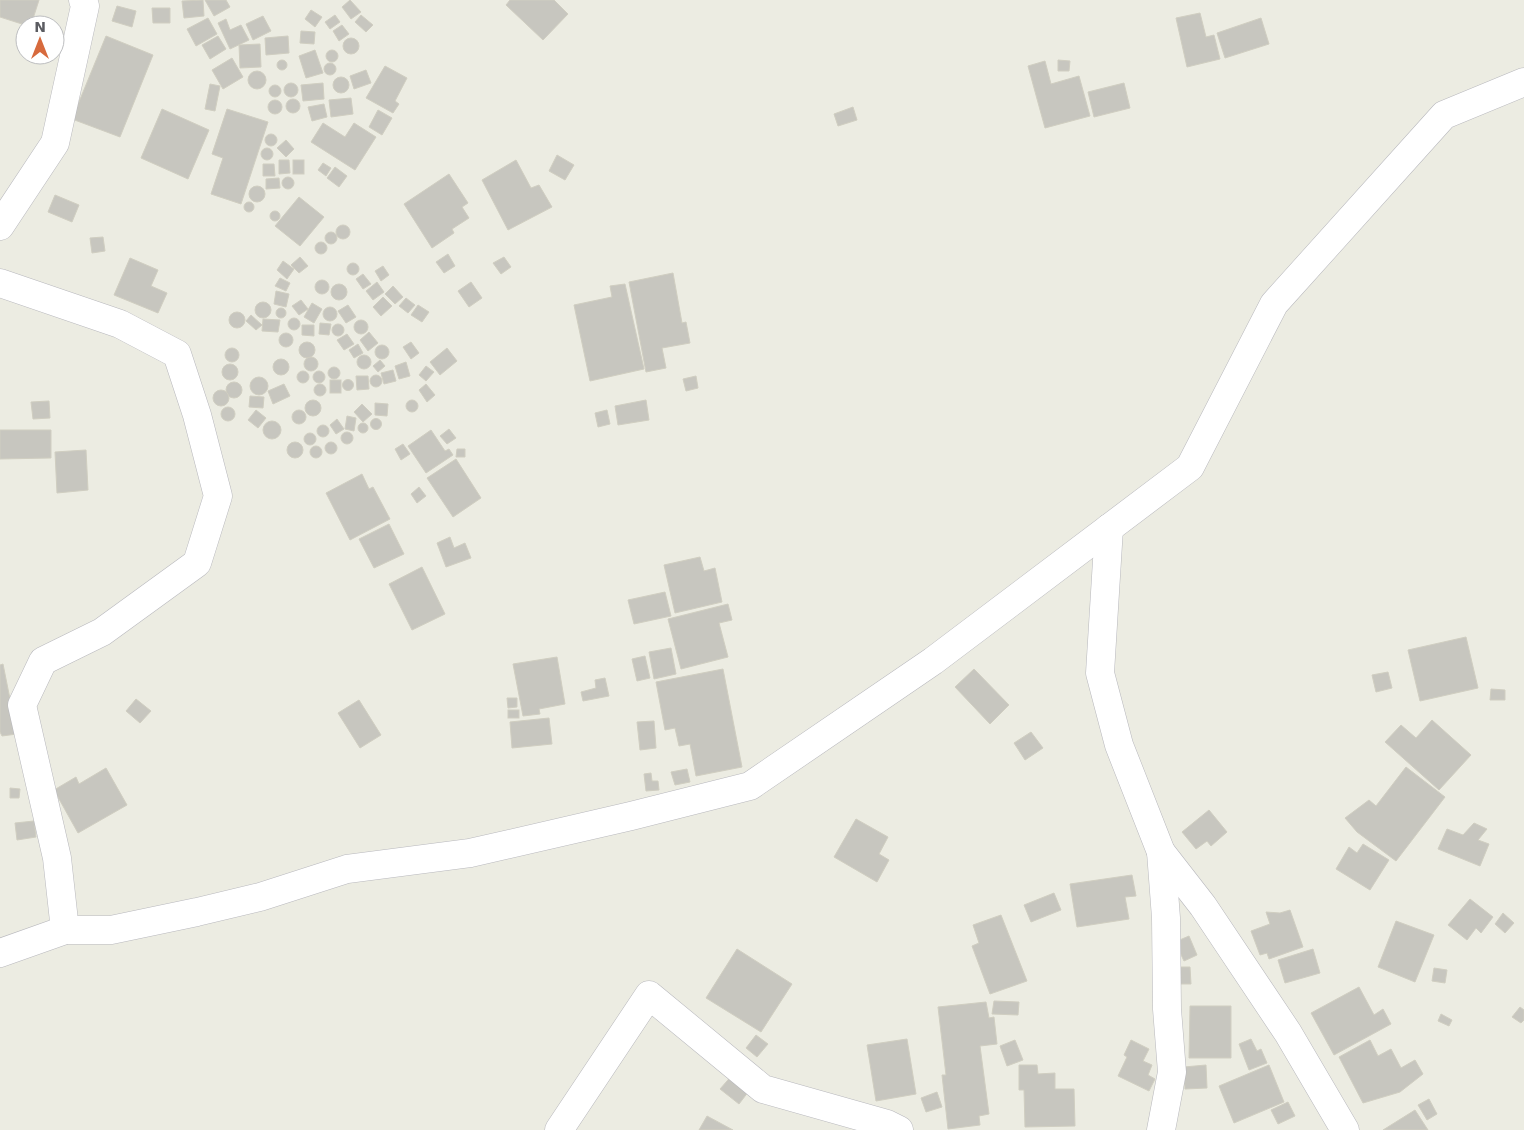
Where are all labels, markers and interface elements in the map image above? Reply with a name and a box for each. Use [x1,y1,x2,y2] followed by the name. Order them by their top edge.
[15,15,65,65] north arrow
[34,19,46,35] text: N

